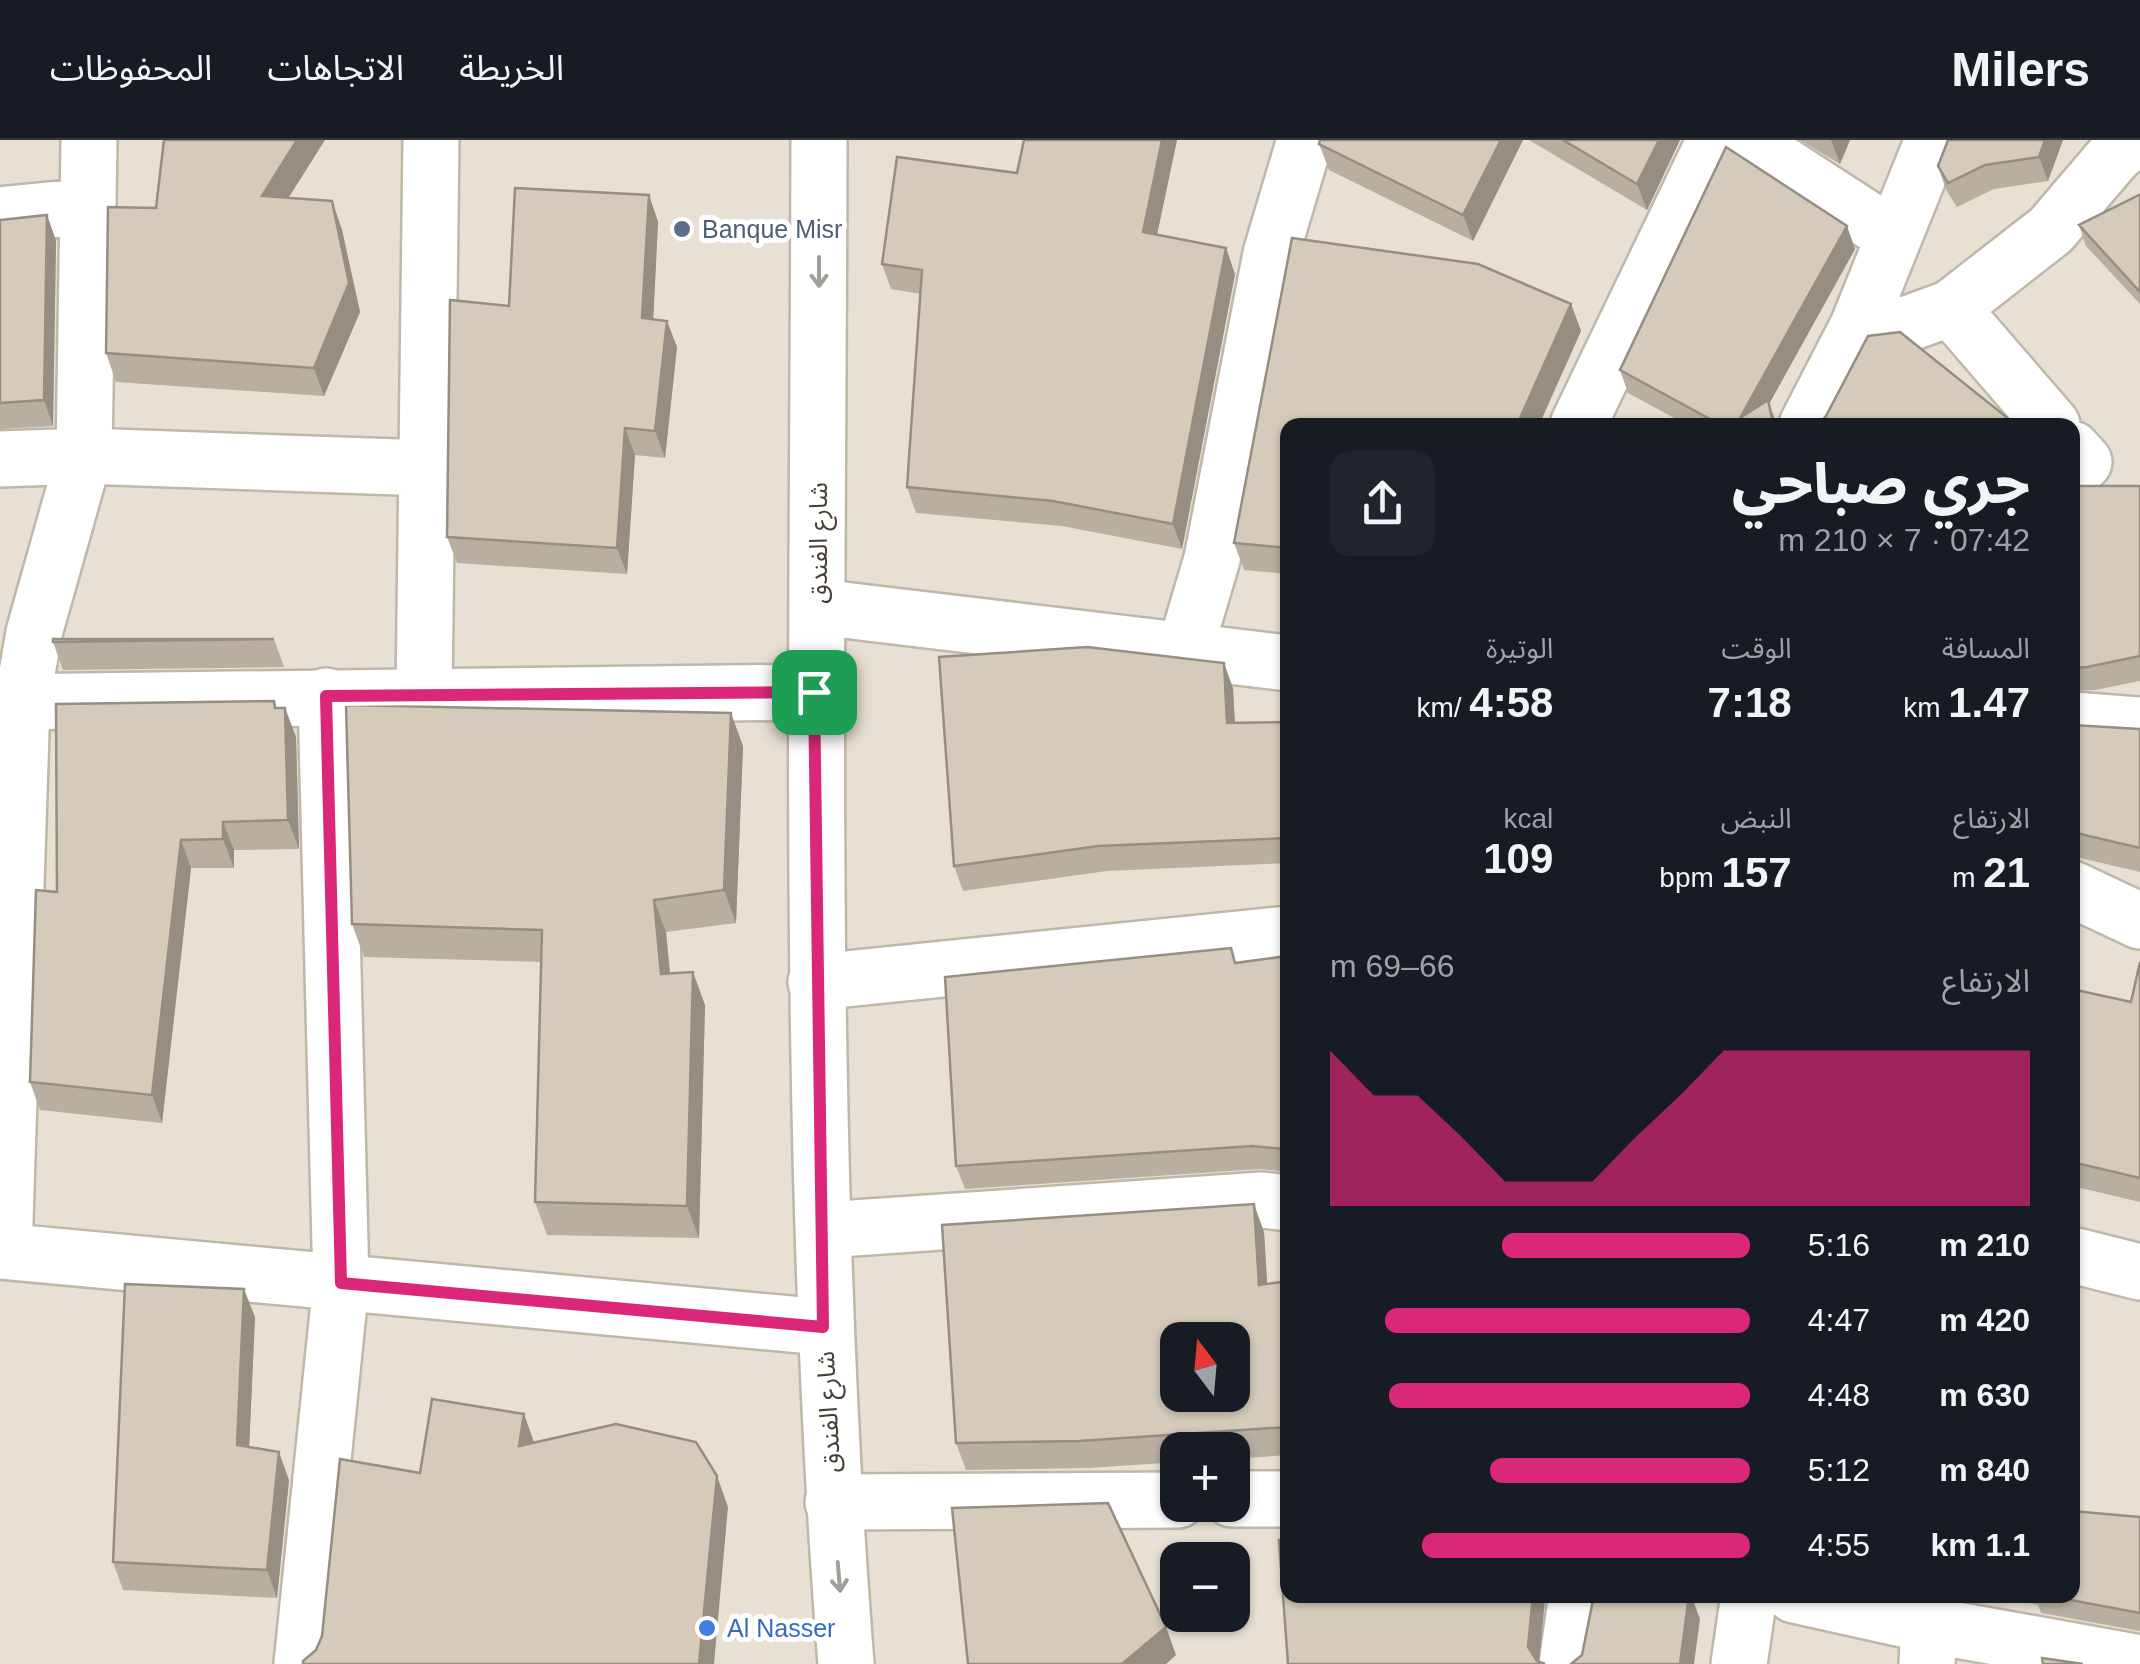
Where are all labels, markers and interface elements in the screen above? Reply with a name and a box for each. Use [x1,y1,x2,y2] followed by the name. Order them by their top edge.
[1951,43,2090,96] text: Milers
[50,48,212,87] text: المحفوظات
[267,48,404,87] text: الاتجاهات
[459,48,564,87] text: الخريطة
[702,215,842,243] place label: Banque Misr
[671,218,693,240] marker: Banque Misr
[810,256,828,288] one-way arrow
[1330,451,1435,556] button: share
[1732,453,2030,515] text: جري صباحي
[804,482,837,604] street label: شارع الفندق
[1778,522,2030,558] text: 07:42 · 7 × 210 m
[1486,633,1553,664] text: الوتيرة
[1721,633,1792,664] text: الوقت
[1942,633,2030,664] text: المسافة
[772,650,857,735] pin
[787,665,842,720] icon: arrive
[1469,679,1553,726] text: 4:58
[1708,679,1792,726] text: 7:18
[1948,679,2030,726] text: 1.47
[1416,692,1469,723] text: /km
[1903,692,1948,723] text: km
[1504,803,1553,834] text: kcal
[1721,803,1792,834] text: النبض
[1953,803,2030,834] text: الارتفاع
[1483,835,1553,882] text: 109
[1722,849,1792,896] text: 157
[1983,849,2030,896] text: 21
[1659,862,1722,893] text: bpm
[1952,862,1983,893] text: m
[1330,948,1455,984] text: 66–69 m
[1942,963,2030,999] text: الارتفاع
[1808,1227,1870,1263] text: 5:16
[1939,1227,2030,1263] text: 210 m
[1808,1302,1870,1338] text: 4:47
[1939,1302,2030,1338] text: 420 m
[1160,1322,1250,1412] north arrow
[1160,1322,1250,1632] map controls
[811,1350,850,1474] street label: شارع الفندق
[1808,1377,1870,1413] text: 4:48
[1939,1377,2030,1413] text: 630 m
[1160,1432,1250,1522] button: +
[1808,1452,1870,1488] text: 5:12
[1939,1452,2030,1488] text: 840 m
[1808,1527,1870,1563] text: 4:55
[1930,1527,2030,1563] text: 1.1 km
[1160,1542,1250,1632] button: −
[830,1560,849,1592] one-way arrow
[727,1614,835,1642] place label: Al Nasser
[696,1617,718,1639] marker: Al Nasser

